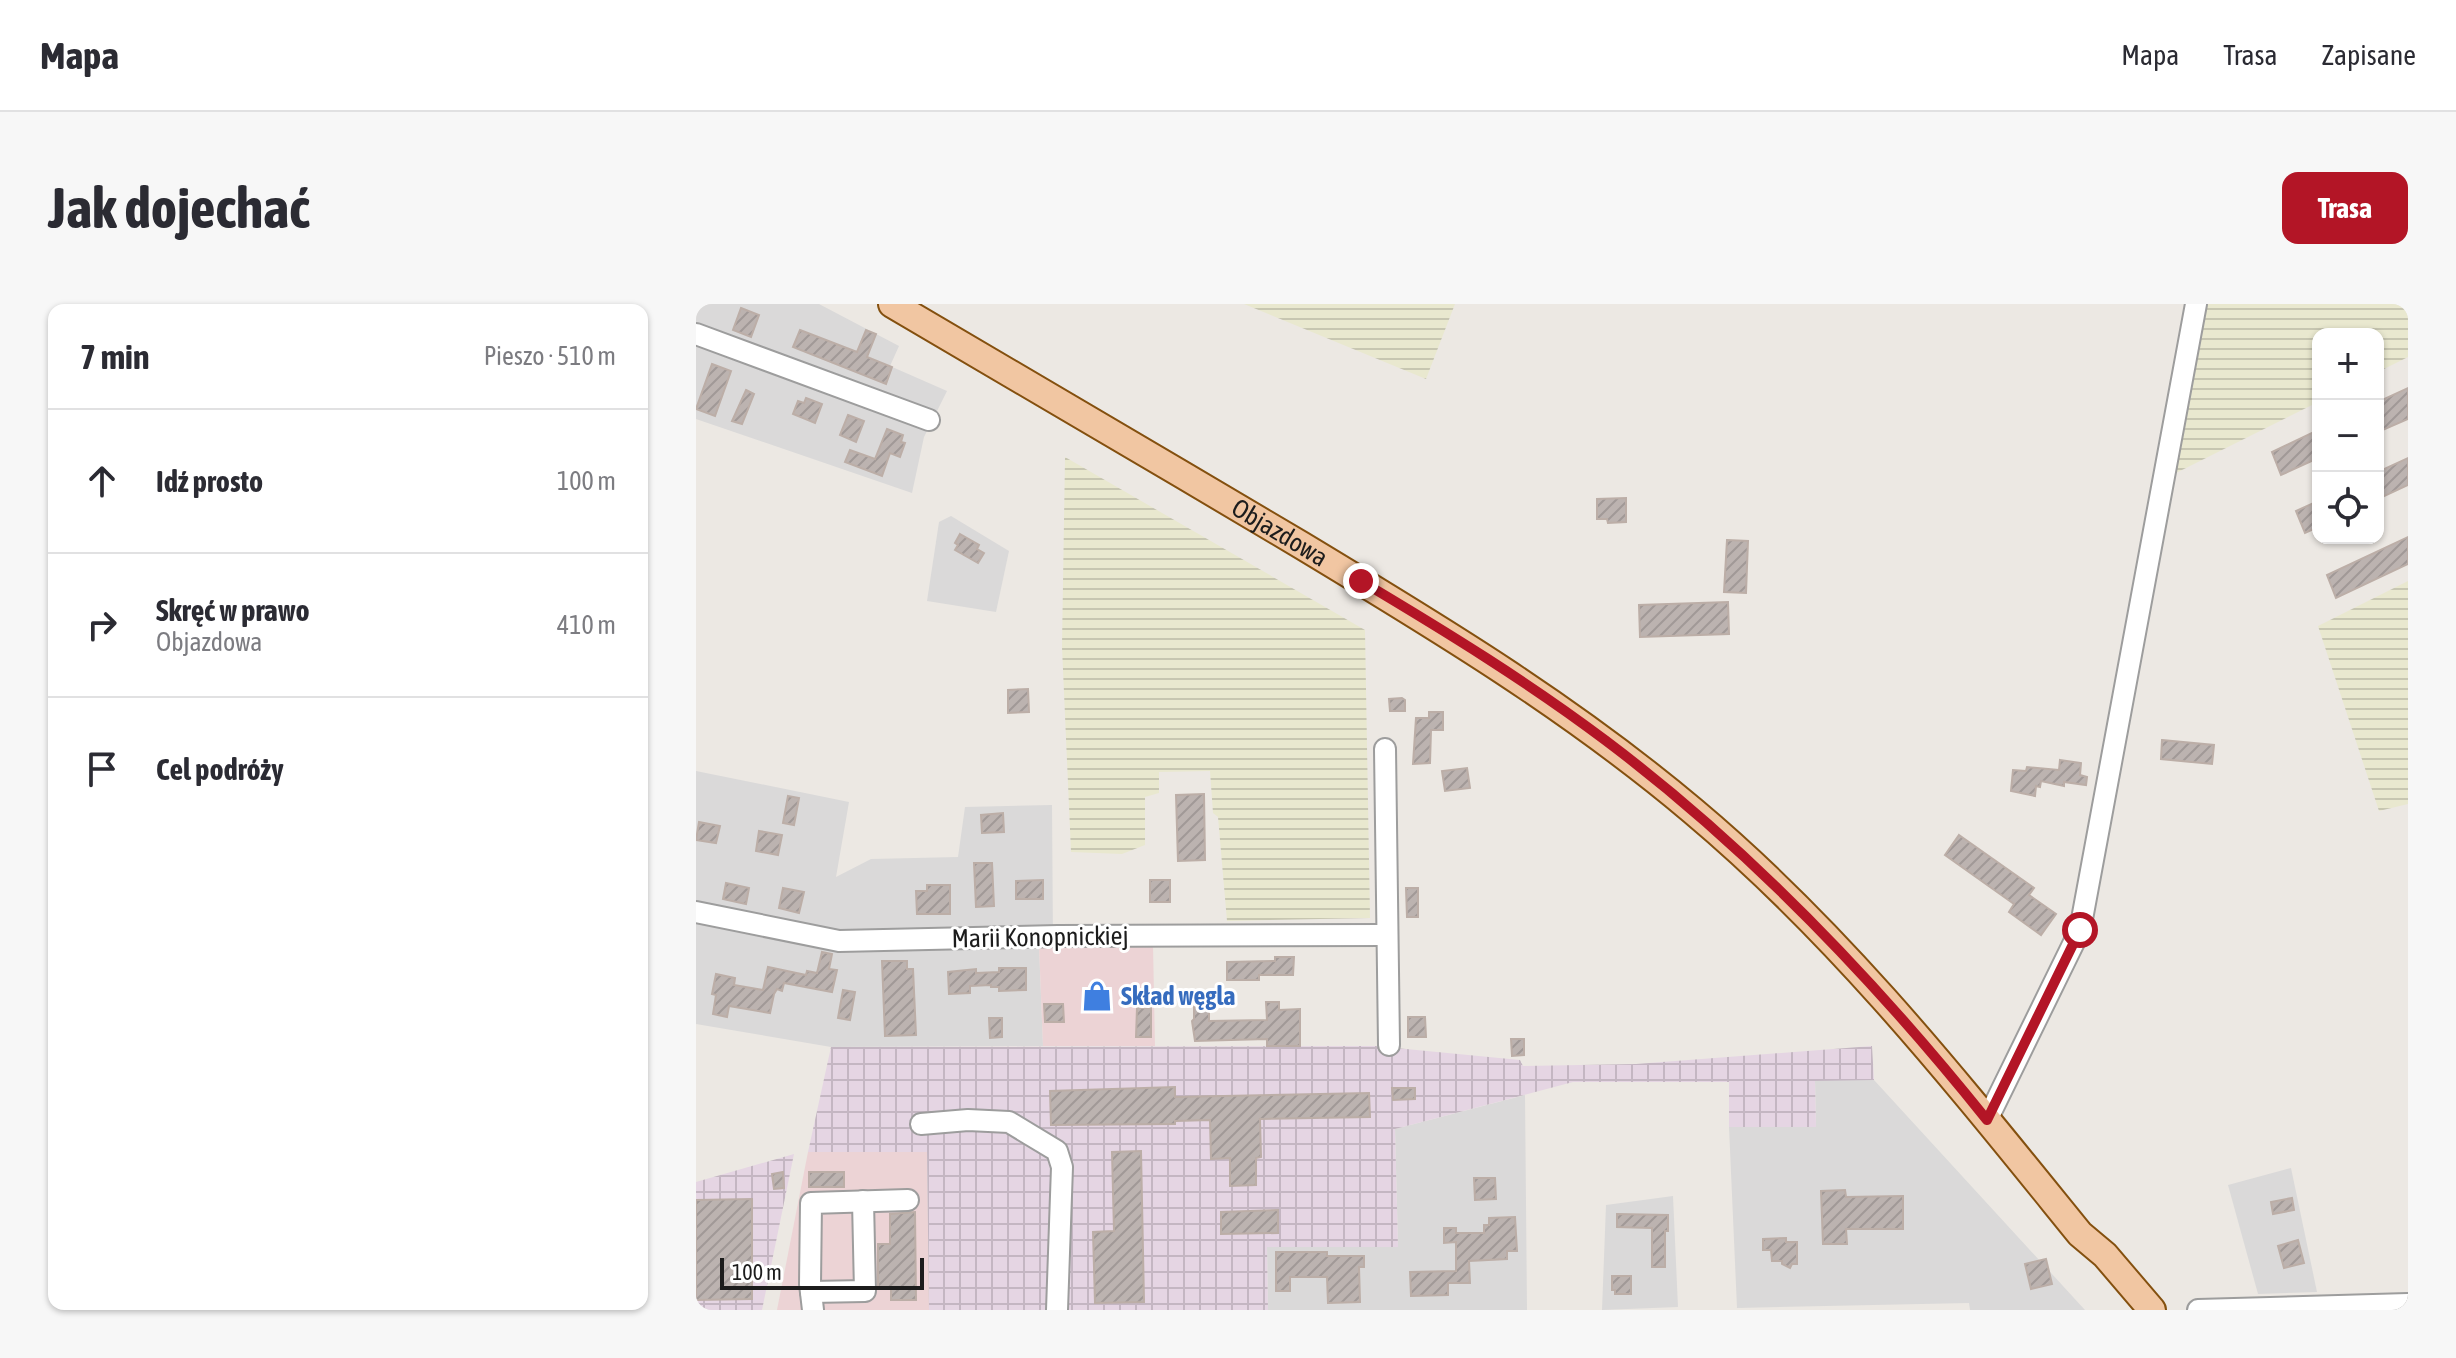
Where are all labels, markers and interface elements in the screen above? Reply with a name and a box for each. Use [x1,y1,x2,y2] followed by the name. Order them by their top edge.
[40,34,119,77] text: Mapa
[2121,39,2179,71] text: Mapa
[2223,39,2277,71] text: Trasa
[2321,39,2416,71] text: Zapisane
[2282,172,2408,244] button: Trasa
[48,176,310,240] text: Jak dojechać
[2312,328,2384,544] map controls
[2312,328,2384,400] button: +
[80,337,149,376] text: 7 min
[484,341,616,371] text: Pieszo · 510 m
[2312,400,2384,472] button: −
[80,459,124,503] icon: ahead
[156,464,263,498] text: Idź prosto
[557,466,616,496] text: 100 m
[2312,472,2384,544] button: locate
[1226,492,1333,573] street label: Objazdowa
[1343,563,1379,599] route end
[156,593,309,627] text: Skręć w prawo
[80,603,124,647] icon: right
[557,610,616,640] text: 410 m
[156,627,262,657] text: Objazdowa
[80,747,124,791] icon: arrive
[156,752,284,786] text: Cel podróży
[2062,912,2098,948] route start
[951,920,1129,954] street label: Marii Konopnickiej
[1080,979,1114,1013] shop icon: Skład węgla
[1121,981,1235,1011] place label: Skład węgla
[720,1254,924,1290] scale bar
[732,1259,782,1285] text: 100 m

